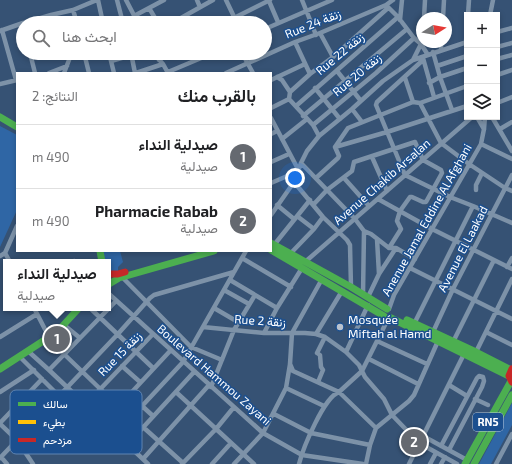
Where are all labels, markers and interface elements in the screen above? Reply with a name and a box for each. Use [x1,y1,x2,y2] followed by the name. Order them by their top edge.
[283,6,343,42] street label: Rue 24 زنقة
[416,12,452,48] north arrow
[464,12,500,120] map controls
[464,12,500,48] button: +
[16,16,272,60] search box
[30,27,52,49] icon: search
[62,27,117,45] text: ابحث هنا
[312,29,368,79] street label: Rue 22 زنقة
[464,48,500,84] button: −
[329,50,385,100] street label: Rue 20 زنقة
[464,84,500,120] button: layers
[178,85,256,105] text: بالقرب منك
[32,88,78,104] text: النتائج: 2
[139,135,218,153] text: صيدلية النداء
[330,135,433,227] street label: Avenue Chakib Arsalan
[378,141,474,298] street label: Anenue Jamal Eddine Al Afghani
[32,149,70,165] text: 490 m
[240,149,246,165] text: 1
[180,158,218,174] text: صيدلية
[285,168,305,188] your location
[95,202,218,220] text: Pharmacie Rabab
[434,203,490,294] street label: Avenue El Laakad
[32,213,70,229] text: 490 m
[239,213,247,229] text: 2
[180,220,218,236] text: صيدلية
[3,259,111,311] popup
[17,264,97,282] text: صيدلية النداء
[17,287,55,303] text: صيدلية
[234,311,286,331] street label: Rue 2 زنقة
[348,312,431,340] place label: Mosquée Miftah al Hamd
[155,321,274,428] street label: Boulevard Hammou Zayani
[335,322,345,332] marker: Mosquée Miftah al Hamd
[44,324,70,354] pin: 1
[95,328,145,380] street label: Rue 15 زنقة
[10,390,142,454] legend
[43,397,68,410] text: سالك
[473,413,503,431] road number: RN5
[43,415,65,432] text: بطيء
[401,427,427,457] pin: 2
[43,433,72,448] text: مزدحم

